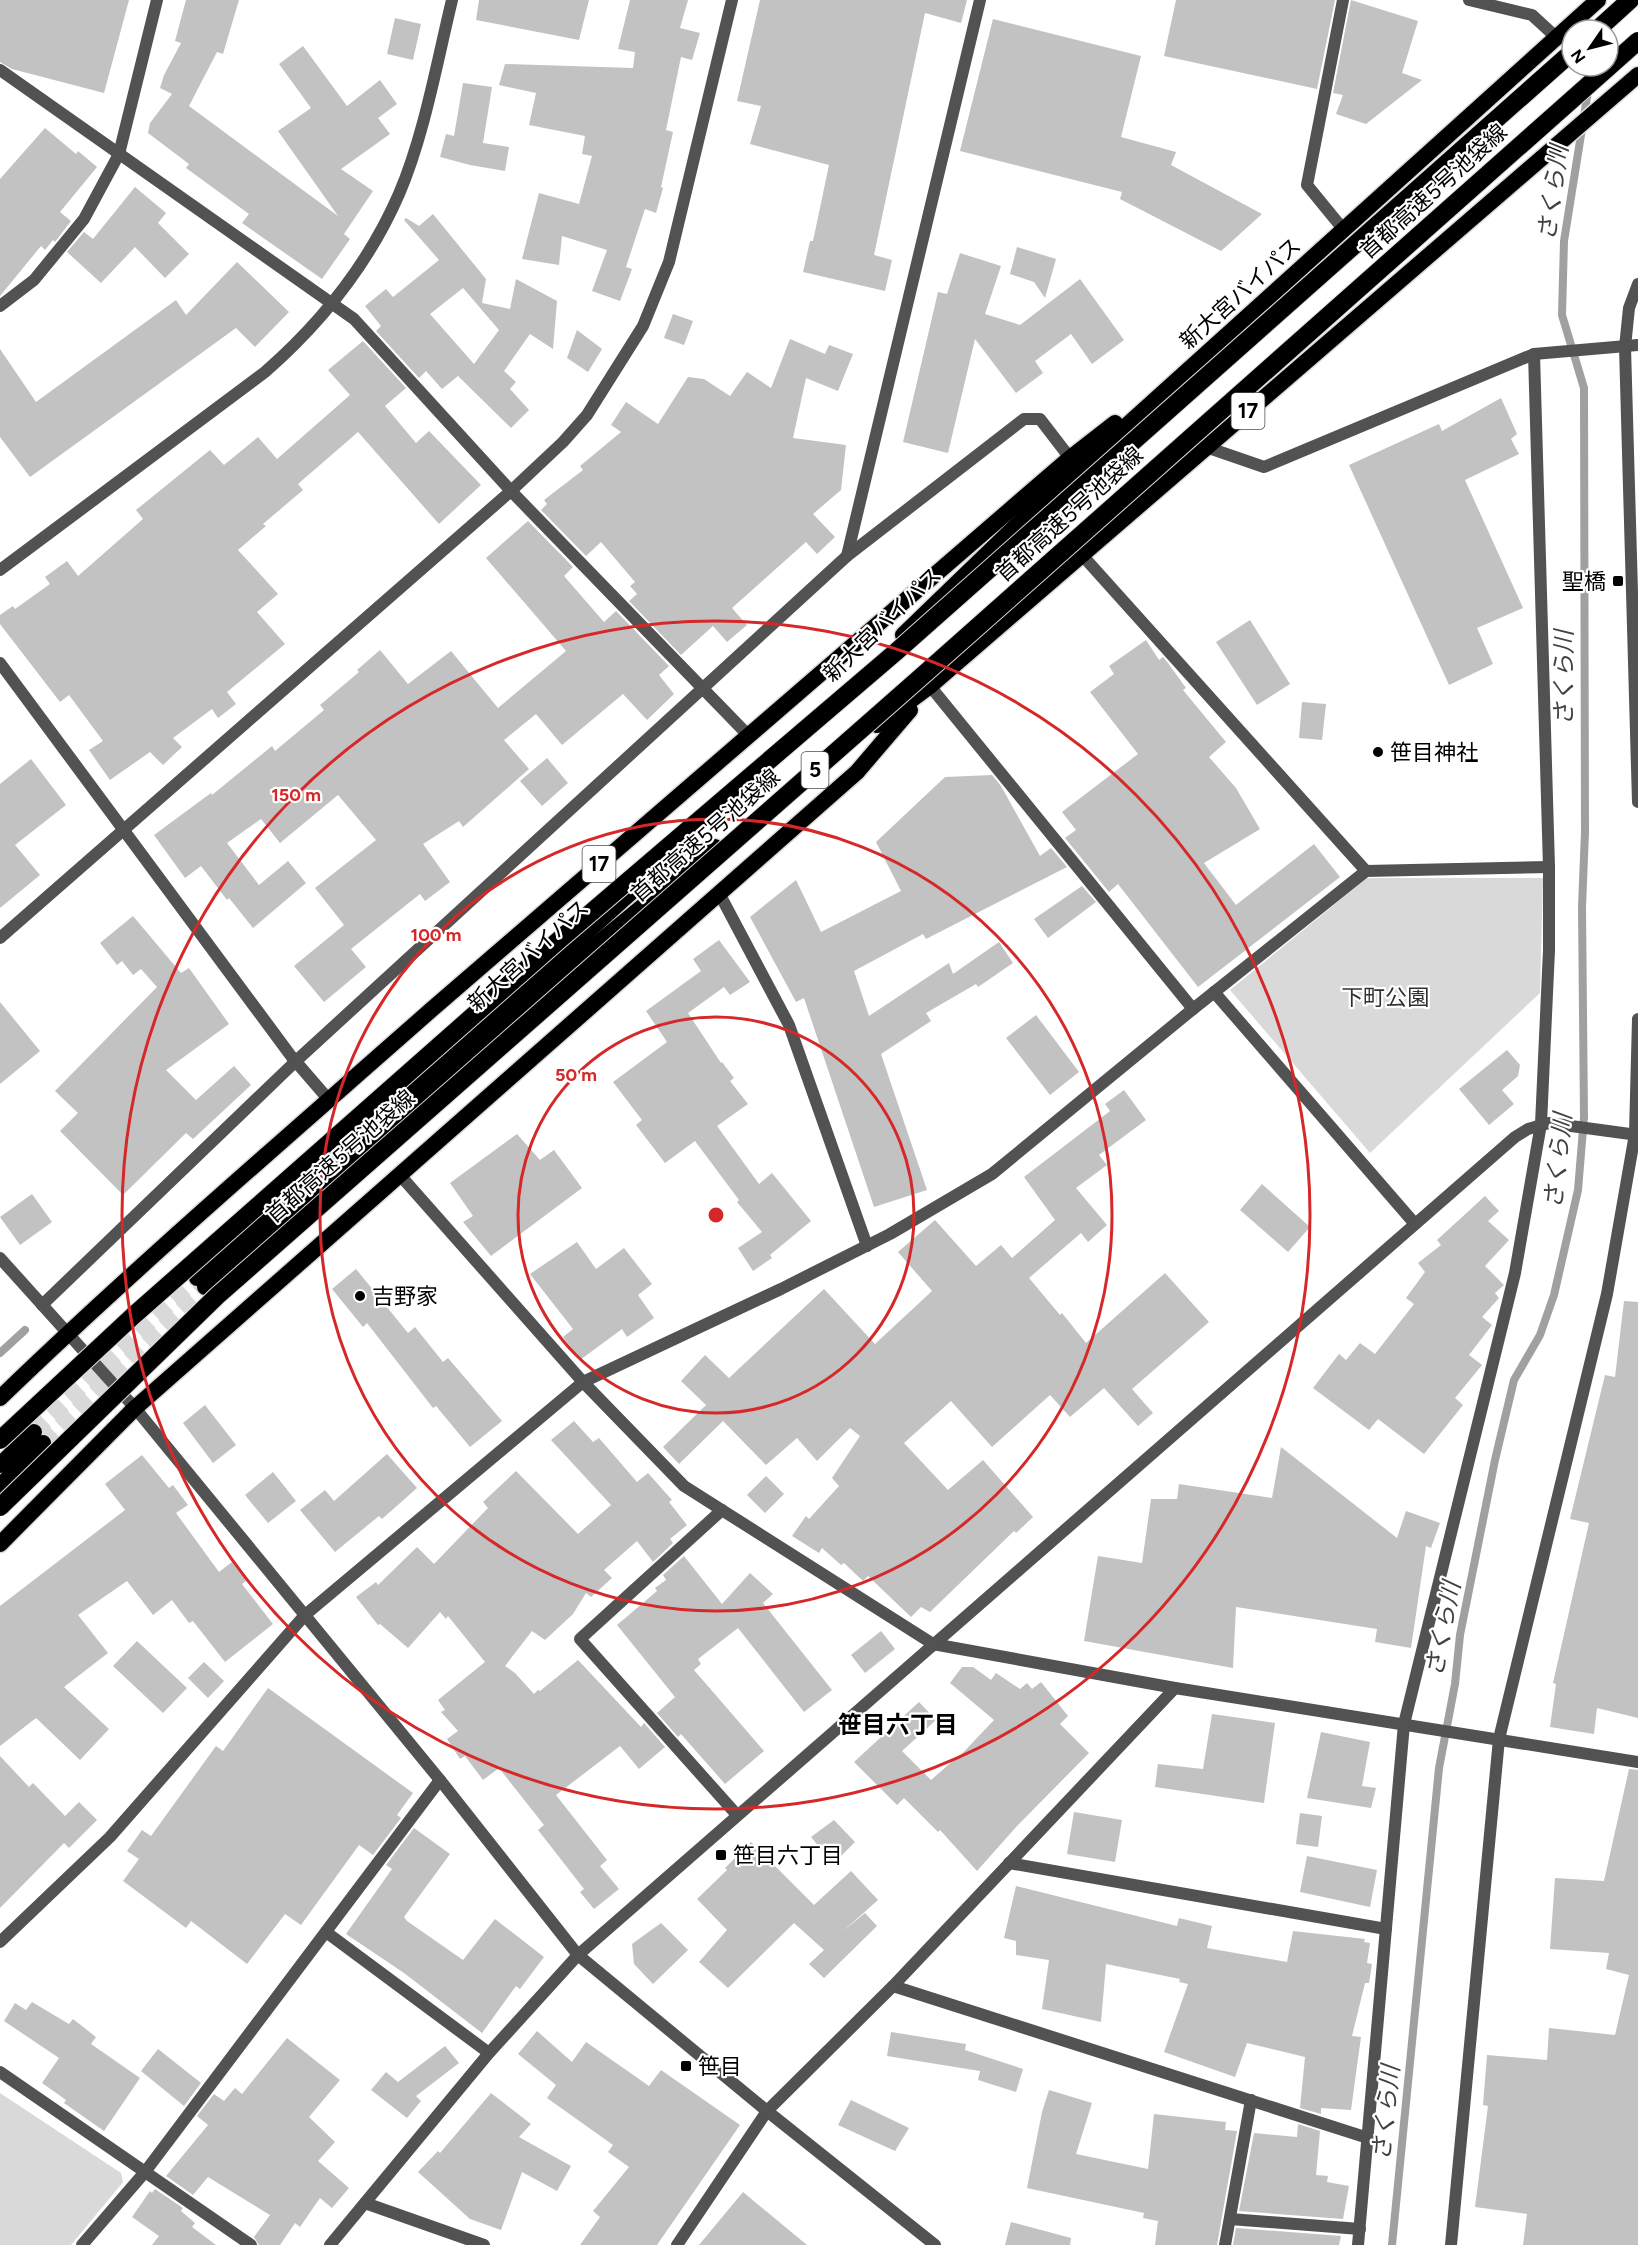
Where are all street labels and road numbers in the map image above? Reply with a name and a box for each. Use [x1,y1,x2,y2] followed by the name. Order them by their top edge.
[1354,118,1512,265] street label: 首都高速5号池袋線
[1174,232,1306,355] street label: 新大宮バイパス
[1232,393,1264,429] road number: 17
[990,441,1148,588] street label: 首都高速5号池袋線
[818,561,947,687] street label: 新大宮バイパス
[802,752,828,788] road number: 5
[625,763,785,907] street label: 首都高速5号池袋線
[582,846,616,882] road number: 17
[462,894,594,1017] street label: 新大宮バイパス
[260,1084,420,1228] street label: 首都高速5号池袋線

